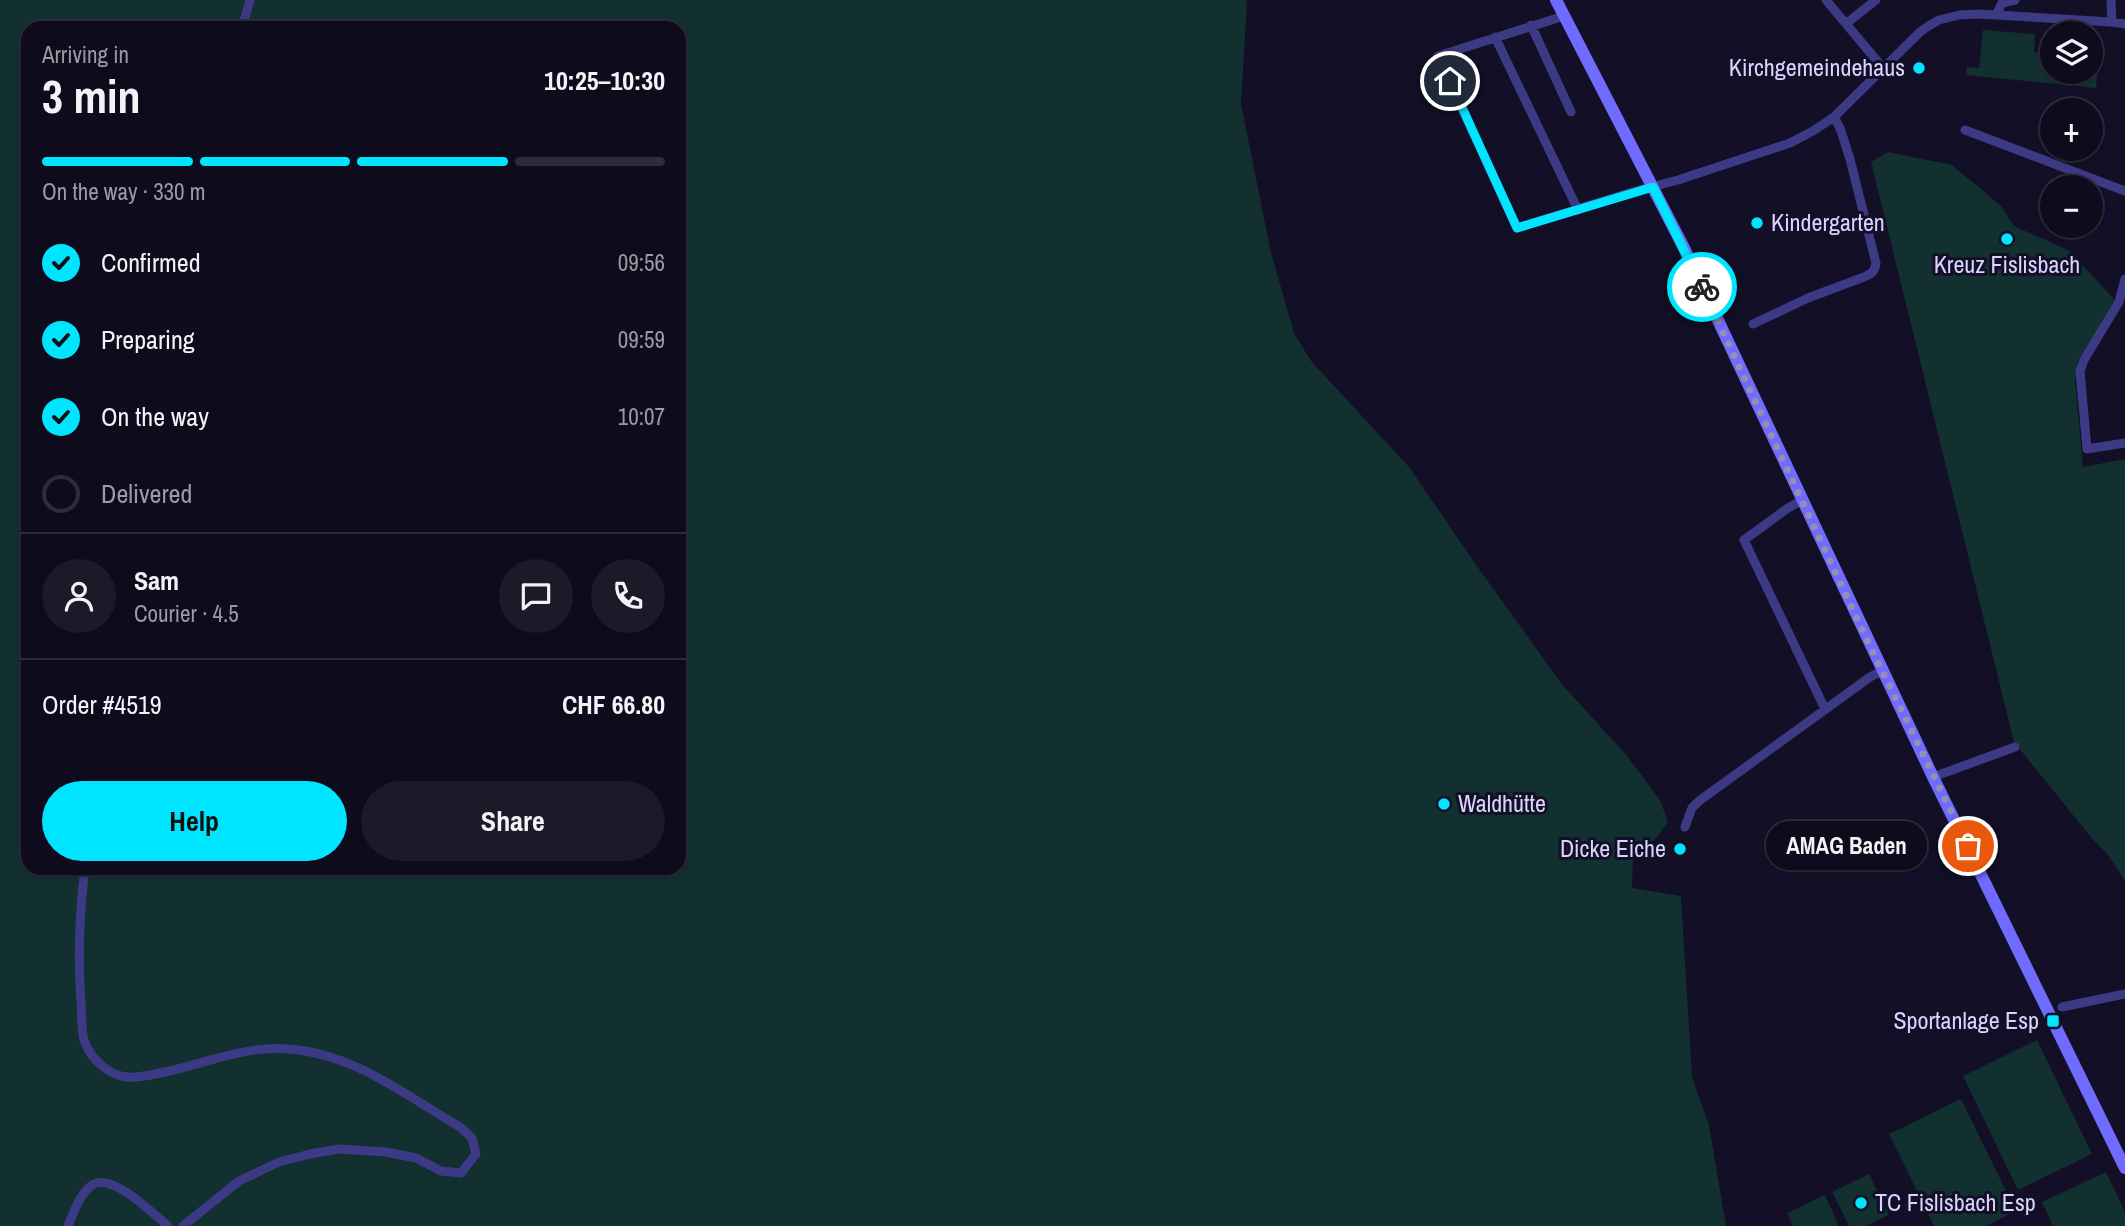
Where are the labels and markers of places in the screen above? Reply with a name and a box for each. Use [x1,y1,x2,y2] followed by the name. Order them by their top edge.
[1420,51,1480,111] pin
[1729,51,1905,83] place label: Kirchgemeindehaus
[1911,60,1927,76] marker: Kirchgemeindehaus
[1771,206,1885,238] place label: Kindergarten
[1749,215,1765,231] marker: Kindergarten
[1999,231,2015,247] marker: Kreuz Fislisbach
[1934,248,2080,280] place label: Kreuz Fislisbach
[1458,787,1546,819] place label: Waldhütte
[1436,796,1452,812] marker: Waldhütte
[1938,816,1998,876] pin
[1765,822,1926,870] callout: AMAG Baden
[1560,832,1666,864] place label: Dicke Eiche
[1672,841,1688,857] marker: Dicke Eiche
[1893,1004,2039,1036] place label: Sportanlage Esp
[2045,1013,2061,1029] marker: Sportanlage Esp
[1875,1186,2036,1218] place label: TC Fislisbach Esp
[1853,1195,1869,1211] marker: TC Fislisbach Esp

